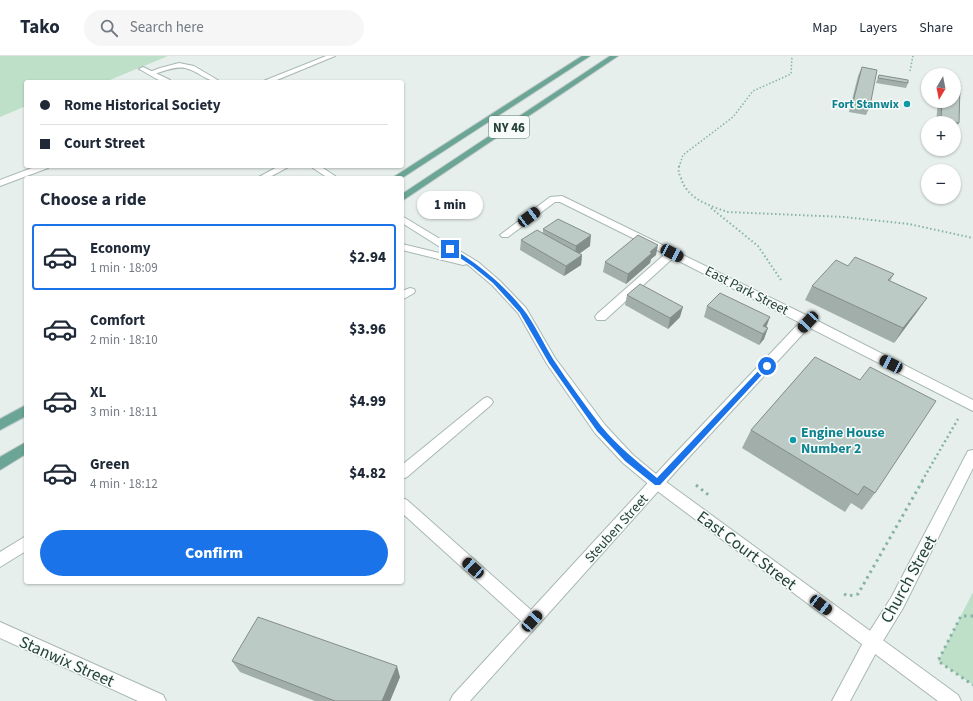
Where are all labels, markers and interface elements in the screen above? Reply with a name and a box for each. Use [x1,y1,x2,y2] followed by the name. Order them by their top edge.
[84,10,364,46] search box
[20,14,60,41] text: Tako
[98,17,120,39] icon: search
[130,17,204,38] text: Search here
[812,18,837,38] text: Map
[859,18,897,38] text: Layers
[919,18,953,38] text: Share
[921,68,961,108] north arrow
[921,68,961,204] map controls
[64,95,221,116] text: Rome Historical Society
[832,96,899,113] place label: Fort Stanwix
[902,99,912,109] marker: Fort Stanwix
[489,116,529,138] road number: NY 46
[921,116,961,156] button: +
[64,133,145,154] text: Court Street
[921,164,961,204] button: −
[40,187,146,212] text: Choose a ride
[417,191,483,219] callout: 1 min
[434,196,466,214] text: 1 min
[516,205,542,229] car
[90,238,151,259] text: Economy
[42,239,78,275] icon: car
[441,240,459,258] route end
[659,242,685,264] car
[349,247,386,268] text: $2.94
[90,259,158,277] text: 1 min · 18:09
[701,261,792,321] street label: East Park Street
[795,309,821,335] car
[90,310,145,331] text: Comfort
[42,311,78,347] icon: car
[349,319,386,340] text: $3.96
[90,331,158,349] text: 2 min · 18:10
[878,353,904,375] car
[758,357,776,375] route start
[90,382,106,403] text: XL
[42,383,78,419] icon: car
[349,391,386,412] text: $4.99
[90,403,158,421] text: 3 min · 18:11
[801,423,885,459] place label: Engine House Number 2
[788,435,798,445] marker: Engine House Number 2
[90,454,130,475] text: Green
[42,455,78,491] icon: car
[349,463,386,484] text: $4.82
[90,475,158,493] text: 4 min · 18:12
[580,490,653,567] street label: Steuben Street
[692,505,801,596] street label: East Court Street
[40,530,388,576] button: Confirm
[875,531,943,628] street label: Church Street
[460,556,486,580] car
[808,593,834,617] car
[520,608,544,634] car
[15,630,118,694] street label: Stanwix Street

